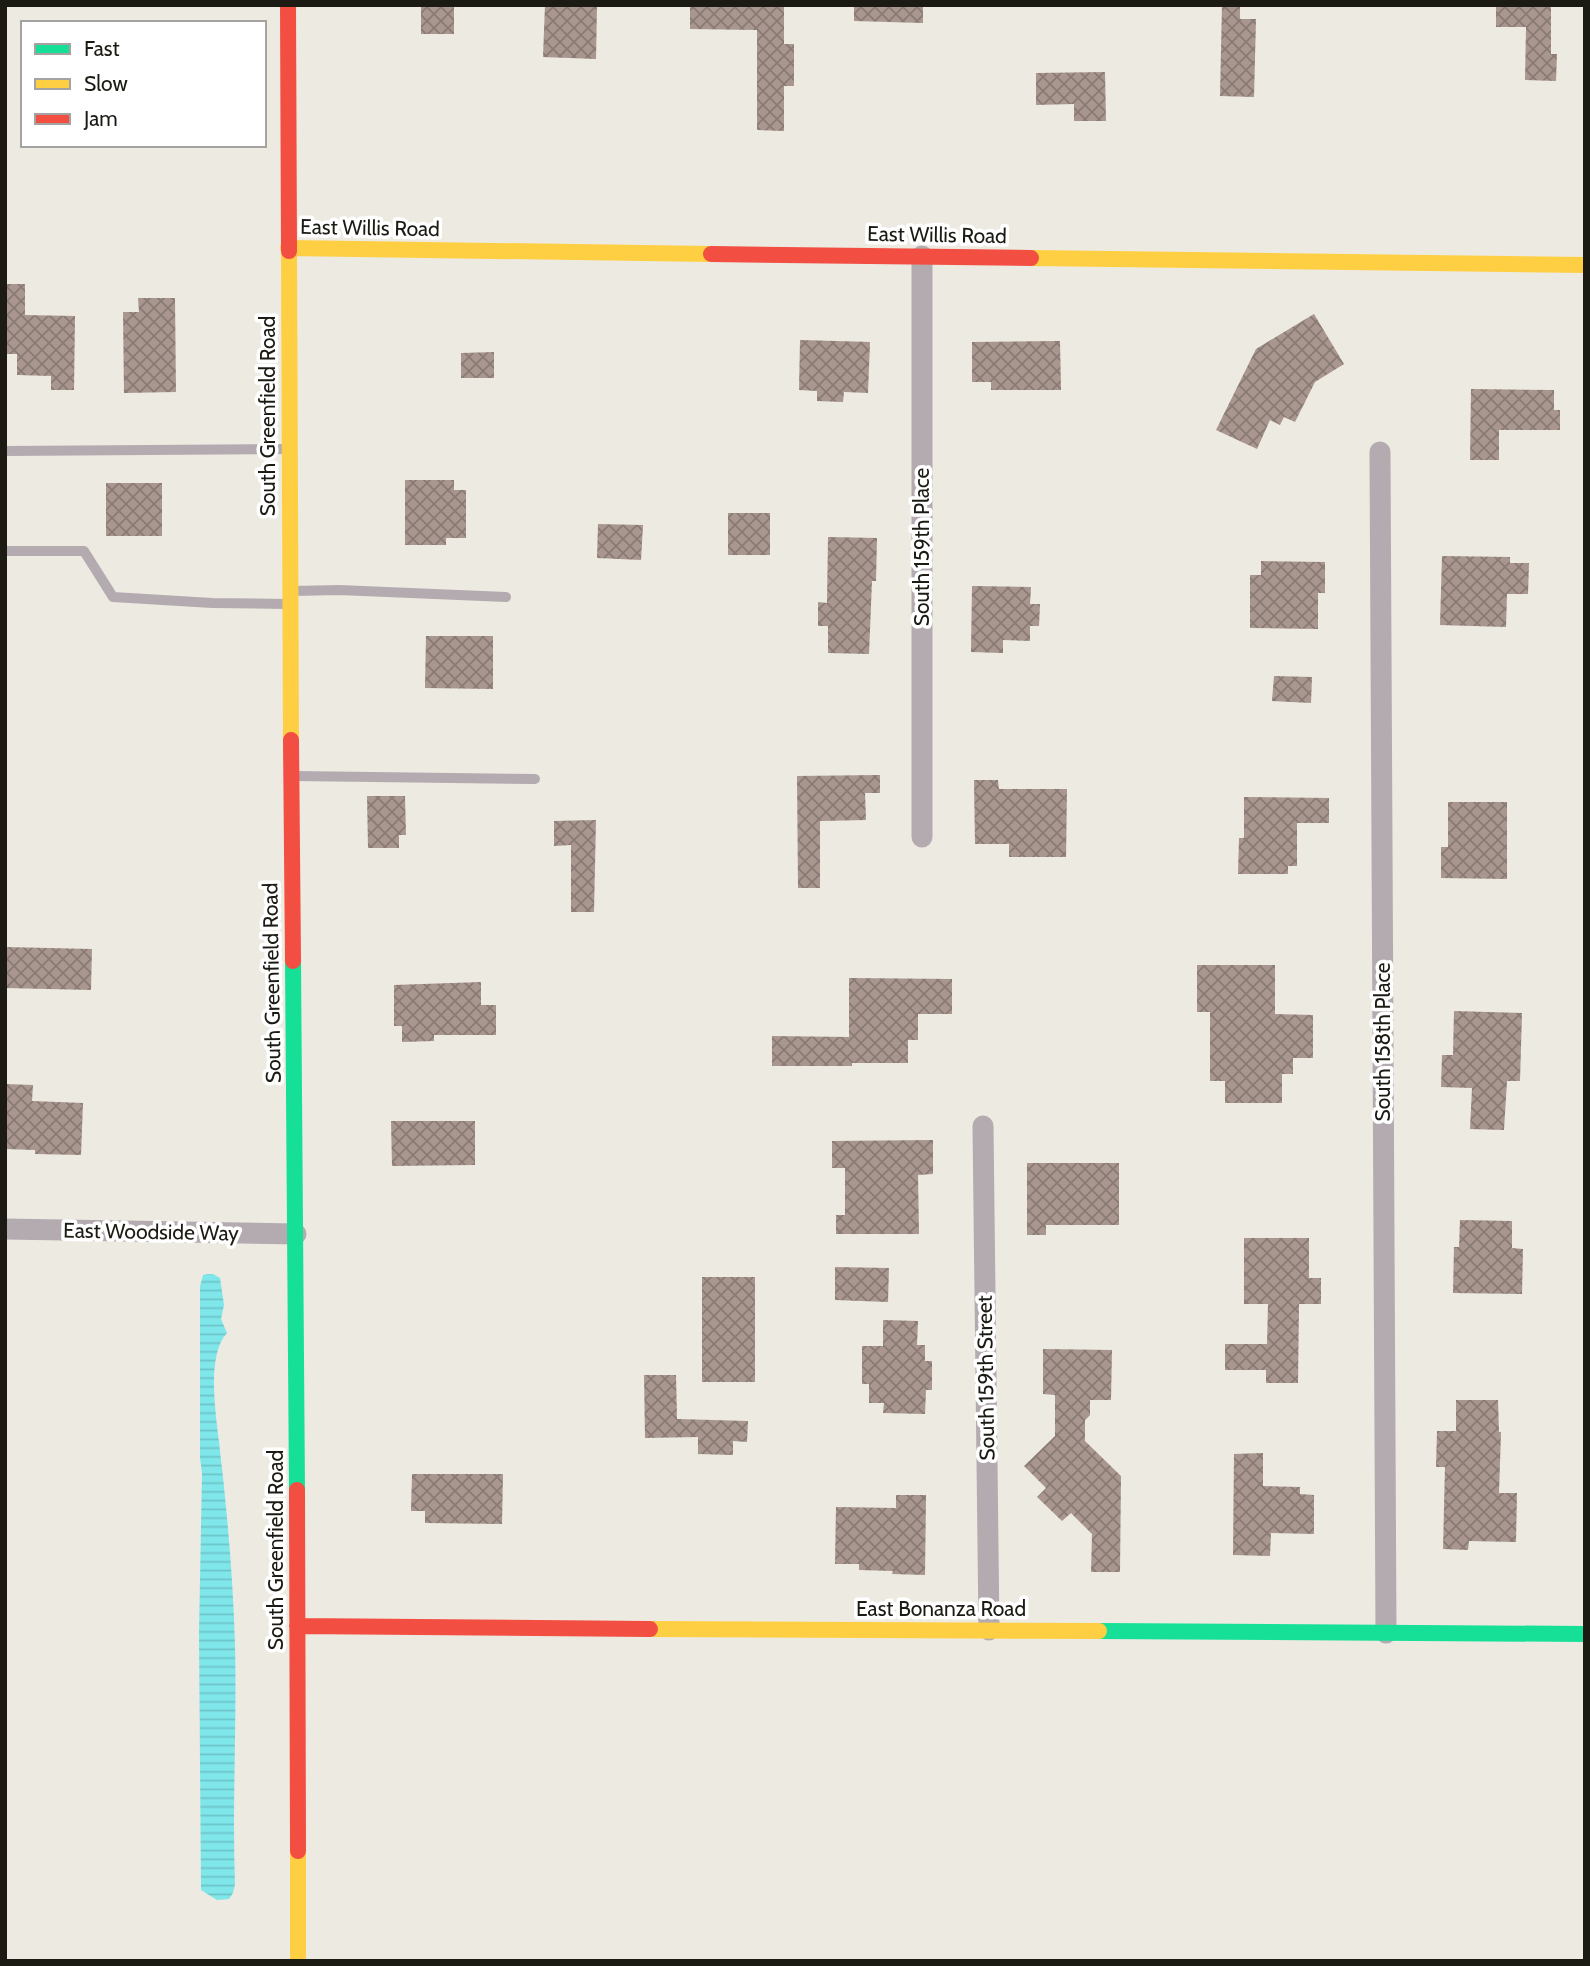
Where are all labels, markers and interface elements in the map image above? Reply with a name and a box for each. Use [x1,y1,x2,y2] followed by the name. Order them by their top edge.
[21,21,266,147] legend
[84,36,120,61] text: Fast
[84,71,128,96] text: Slow
[83,106,118,131] text: Jam
[300,214,440,241] street label: East Willis Road
[867,221,1007,248] street label: East Willis Road
[255,316,280,516] street label: South Greenfield Road
[909,468,934,626] street label: South 159th Place
[257,883,286,1083] street label: South Greenfield Road
[1370,962,1395,1122] street label: South 158th Place
[63,1217,239,1246] street label: East Woodside Way
[972,1295,999,1461] street label: South 159th Street
[263,1450,288,1650] street label: South Greenfield Road
[856,1596,1026,1621] street label: East Bonanza Road

